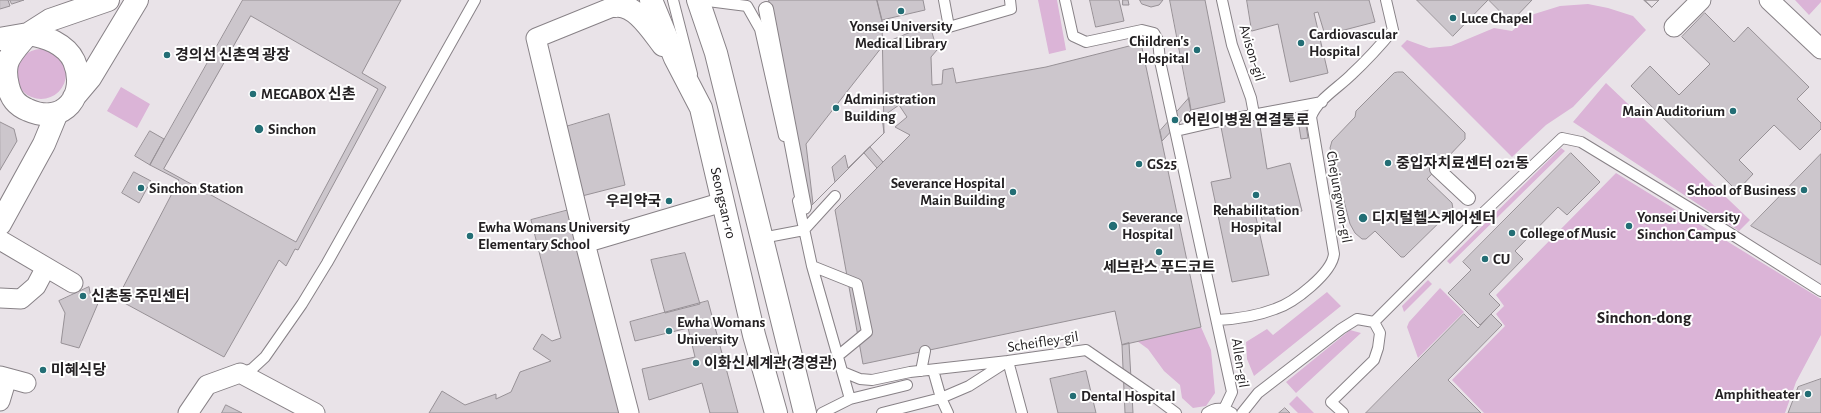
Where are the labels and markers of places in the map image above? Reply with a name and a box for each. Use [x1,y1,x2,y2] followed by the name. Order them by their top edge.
[896,6,906,16] marker: Yonsei University Medical Library
[1461,9,1532,27] place label: Luce Chapel
[1448,13,1458,23] marker: Luce Chapel
[849,17,953,52] place label: Yonsei University Medical Library
[1309,25,1397,60] place label: Cardiovascular Hospital
[1129,32,1189,67] place label: Children's Hospital
[1296,38,1306,48] marker: Cardiovascular Hospital
[1192,45,1202,55] marker: Children's Hospital
[175,46,290,64] place label: 경의선 신촌역 광장
[162,50,172,60] marker: 경의선 신촌역 광장
[261,85,355,103] place label: MEGABOX 신촌
[248,89,258,99] marker: MEGABOX 신촌
[844,90,936,125] place label: Administration Building
[1622,102,1725,120] place label: Main Auditorium
[831,103,841,113] marker: Administration Building
[1728,106,1738,116] marker: Main Auditorium
[1183,111,1309,129] place label: 어린이병원 연결통로
[1170,115,1180,125] marker: 어린이병원 연결통로
[268,120,316,138] place label: Sinchon
[253,123,265,135] marker: Sinchon
[1396,154,1529,172] place label: 중입자치료센터 021동
[1147,155,1177,173] place label: GS25
[1383,158,1393,168] marker: 중입자치료센터 021동
[1134,159,1144,169] marker: GS25
[891,174,1005,209] place label: Severance Hospital Main Building
[149,179,244,197] place label: Sinchon Station
[1687,181,1796,199] place label: School of Business
[136,183,146,193] marker: Sinchon Station
[1799,185,1809,195] marker: School of Business
[1008,187,1018,197] marker: Severance Hospital Main Building
[1251,190,1261,200] marker: Rehabilitation Hospital
[606,192,661,210] place label: 우리약국
[664,196,674,206] marker: 우리약국
[1213,201,1299,236] place label: Rehabilitation Hospital
[1122,208,1183,243] place label: Severance Hospital
[1637,208,1740,243] place label: Yonsei University Sinchon Campus
[1372,209,1496,227] place label: 디지털헬스케어센터
[1357,212,1369,224] marker: 디지털헬스케어센터
[478,218,630,253] place label: Ewha Womans University Elementary School
[1107,220,1119,232] marker: Severance Hospital
[1624,221,1634,231] marker: Yonsei University Sinchon Campus
[1520,224,1616,242] place label: College of Music
[1507,228,1517,238] marker: College of Music
[465,231,475,241] marker: Ewha Womans University Elementary School
[1154,247,1164,257] marker: 세브란스 푸드코트
[1493,250,1510,268] place label: CU
[1480,254,1490,264] marker: CU
[1103,258,1215,276] place label: 세브란스 푸드코트
[91,287,190,305] place label: 신촌동 주민센터
[78,291,88,301] marker: 신촌동 주민센터
[677,313,765,348] place label: Ewha Womans University
[664,326,674,336] marker: Ewha Womans University
[704,354,837,372] place label: 이화신세계관(경영관)
[691,358,701,368] marker: 이화신세계관(경영관)
[51,361,106,379] place label: 미혜식당
[38,365,48,375] marker: 미혜식당
[1715,385,1800,403] place label: Amphitheater
[1081,387,1175,405] place label: Dental Hospital
[1803,389,1813,399] marker: Amphitheater
[1068,391,1078,401] marker: Dental Hospital

